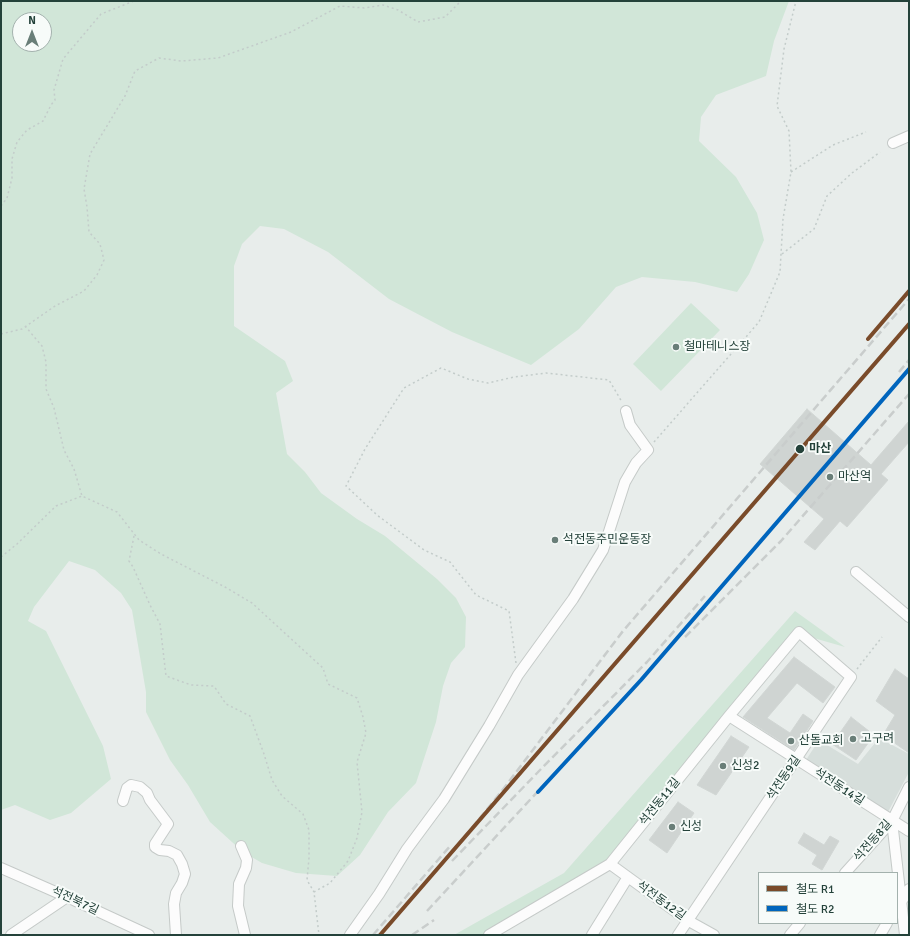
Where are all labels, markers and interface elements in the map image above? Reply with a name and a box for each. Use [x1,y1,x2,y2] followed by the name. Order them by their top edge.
[12,12,52,52] north arrow
[28,14,36,27] text: N
[684,340,750,354] place label: 철마테니스장
[671,342,681,352] marker: 철마테니스장
[809,442,831,456] place label: 마산
[794,443,806,455] marker: 마산
[838,470,871,484] place label: 마산역
[825,472,835,482] marker: 마산역
[563,533,651,547] place label: 석전동주민운동장
[550,535,560,545] marker: 석전동주민운동장
[861,732,894,746] place label: 고구려
[799,734,843,748] place label: 산돌교회
[848,734,858,744] marker: 고구려
[786,736,796,746] marker: 산돌교회
[764,753,804,803] street label: 석전동9길
[731,759,760,773] place label: 신성2
[718,761,728,771] marker: 신성2
[811,765,867,809] street label: 석전동14길
[636,775,684,829] street label: 석전동11길
[851,817,895,865] street label: 석전동8길
[680,820,702,834] place label: 신성
[667,822,677,832] marker: 신성
[758,872,898,924] legend
[634,878,688,924] street label: 석전동12길
[796,882,834,897] text: 철도 R1
[49,884,101,918] street label: 석전북7길
[796,902,834,917] text: 철도 R2

